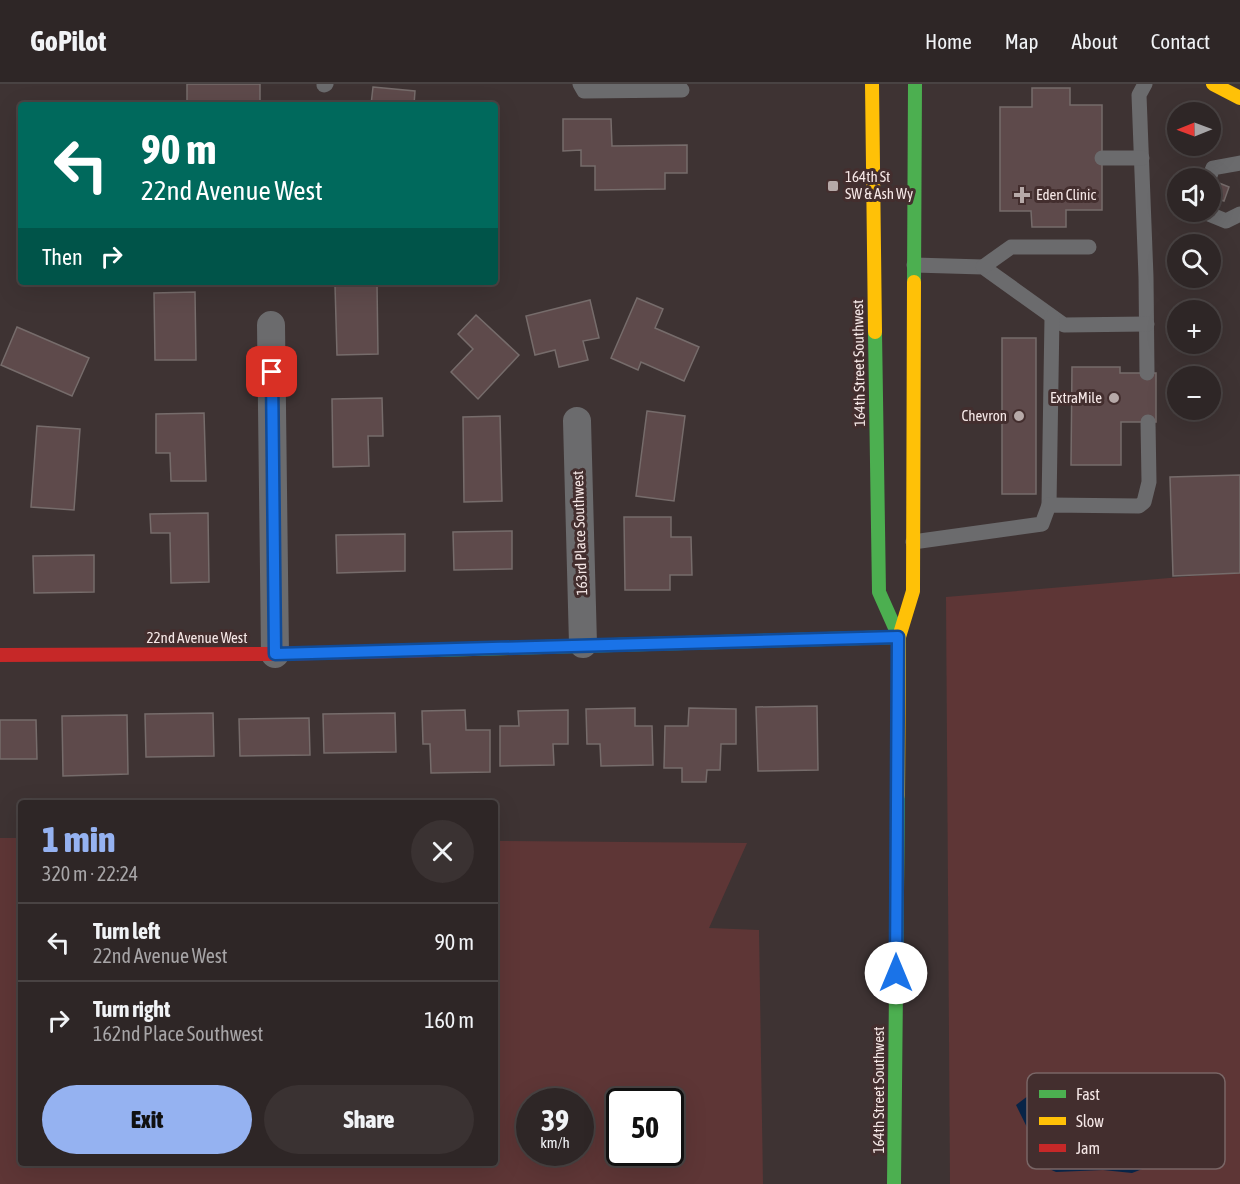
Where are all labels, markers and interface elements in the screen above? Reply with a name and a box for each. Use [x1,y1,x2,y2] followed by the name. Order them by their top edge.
[30,25,106,57] text: GoPilot
[925,29,972,53] text: Home
[1005,29,1039,53] text: Map
[1072,29,1118,53] text: About
[1151,29,1210,53] text: Contact
[1167,102,1221,156] north arrow
[1167,102,1221,420] map controls
[141,125,216,173] text: 90 m
[42,126,120,204] icon: left
[845,168,913,202] place label: 164th St SW & Ash Wy
[1167,168,1221,222] button: sound
[141,175,323,206] text: 22nd Avenue West
[826,179,840,193] marker: 164th St SW & Ash Wy
[1013,186,1031,204] marker: Eden Clinic
[1036,186,1097,203] place label: Eden Clinic
[1167,234,1221,288] button: search
[95,240,128,273] icon: right
[42,244,83,270] text: Then
[849,299,868,427] street label: 164th Street Southwest
[1167,300,1221,354] button: +
[246,346,297,397] pin
[255,355,288,388] icon: arrive
[1167,366,1221,420] button: −
[1050,389,1102,406] place label: ExtraMile
[1107,391,1121,405] marker: ExtraMile
[961,407,1007,424] place label: Chevron
[1012,409,1026,423] marker: Chevron
[569,470,590,596] street label: 163rd Place Southwest
[147,629,247,646] street label: 22nd Avenue West
[42,818,116,860] text: 1 min
[411,820,474,883] button: close
[42,862,138,885] text: 320 m · 22:24
[93,918,160,944] text: Turn left
[42,926,75,959] icon: left
[434,929,474,955] text: 90 m
[864,941,928,1005] position arrow
[93,944,228,967] text: 22nd Avenue West
[93,996,170,1022] text: Turn right
[42,1004,75,1037] icon: right
[424,1007,474,1033] text: 160 m
[93,1022,263,1045] text: 162nd Place Southwest
[870,1026,887,1154] street label: 164th Street Southwest
[1027,1073,1225,1169] legend
[42,1085,252,1154] button: Exit
[264,1085,474,1154] button: Share
[1076,1085,1100,1103] text: Fast
[606,1088,684,1166] speed limit sign: 50
[541,1103,569,1137] text: 39
[1076,1112,1104,1130] text: Slow
[540,1134,570,1151] text: km/h
[1076,1139,1100,1157] text: Jam

